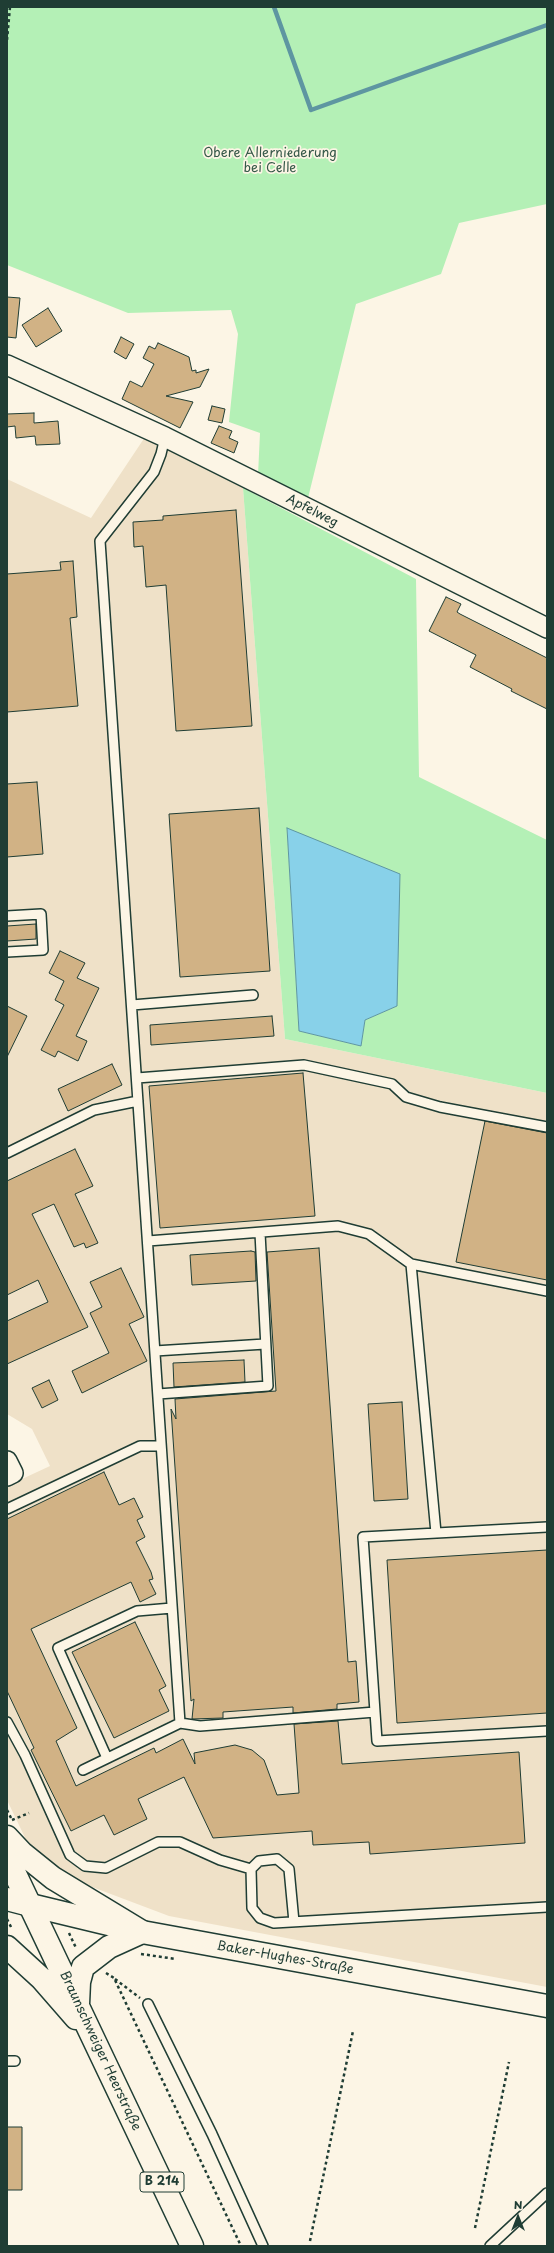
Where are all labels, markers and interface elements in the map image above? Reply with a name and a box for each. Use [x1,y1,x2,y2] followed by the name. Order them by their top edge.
[203,145,337,176] park label: Obere Allerniederung bei Celle
[283,491,341,531] street label: Apfelweg
[215,1938,355,1978] street label: Baker-Hughes-Straße
[56,1969,144,2133] street label: Braunschweiger Heerstraße
[140,2172,184,2192] road number: B 214
[514,2196,522,2213] text: N
[498,2197,538,2237] north arrow

